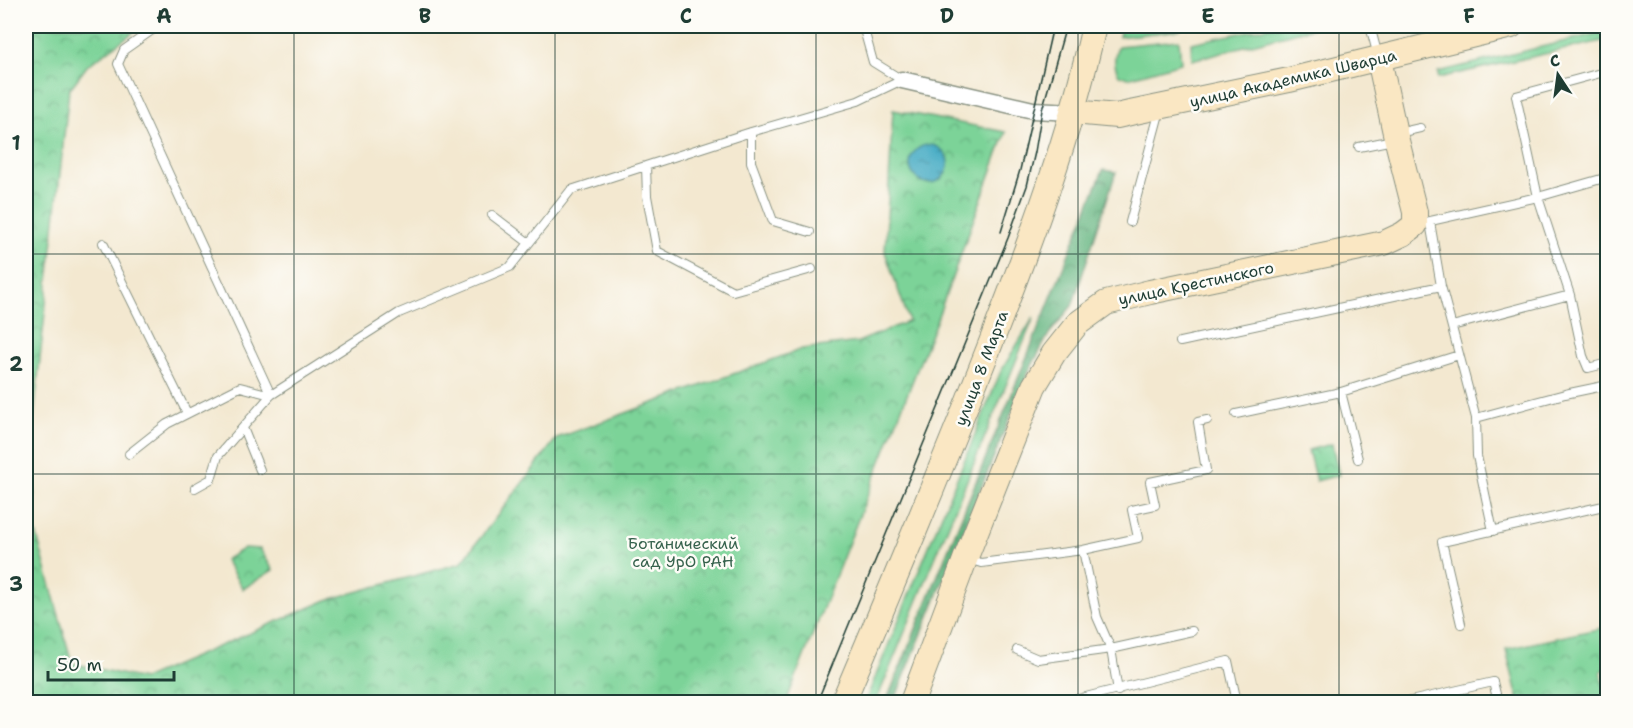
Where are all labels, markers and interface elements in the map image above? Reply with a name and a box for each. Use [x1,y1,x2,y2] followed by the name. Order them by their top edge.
[156,3,172,29] text: A
[419,3,431,29] text: B
[680,3,692,29] text: C
[940,3,954,29] text: D
[1201,3,1215,29] text: E
[1463,3,1475,29] text: F
[1188,44,1399,113] street label: улица Академика Шварца
[1528,45,1588,105] north arrow
[1548,49,1562,72] text: С
[11,130,21,156] text: 1
[1116,257,1276,310] street label: улица Крестинского
[950,308,1013,429] street label: улица 8 Марта
[9,351,23,377] text: 2
[628,533,738,572] park label: Ботанический сад УрО РАН
[9,571,23,597] text: 3
[48,644,174,682] scale bar
[57,653,102,677] text: 50 m

